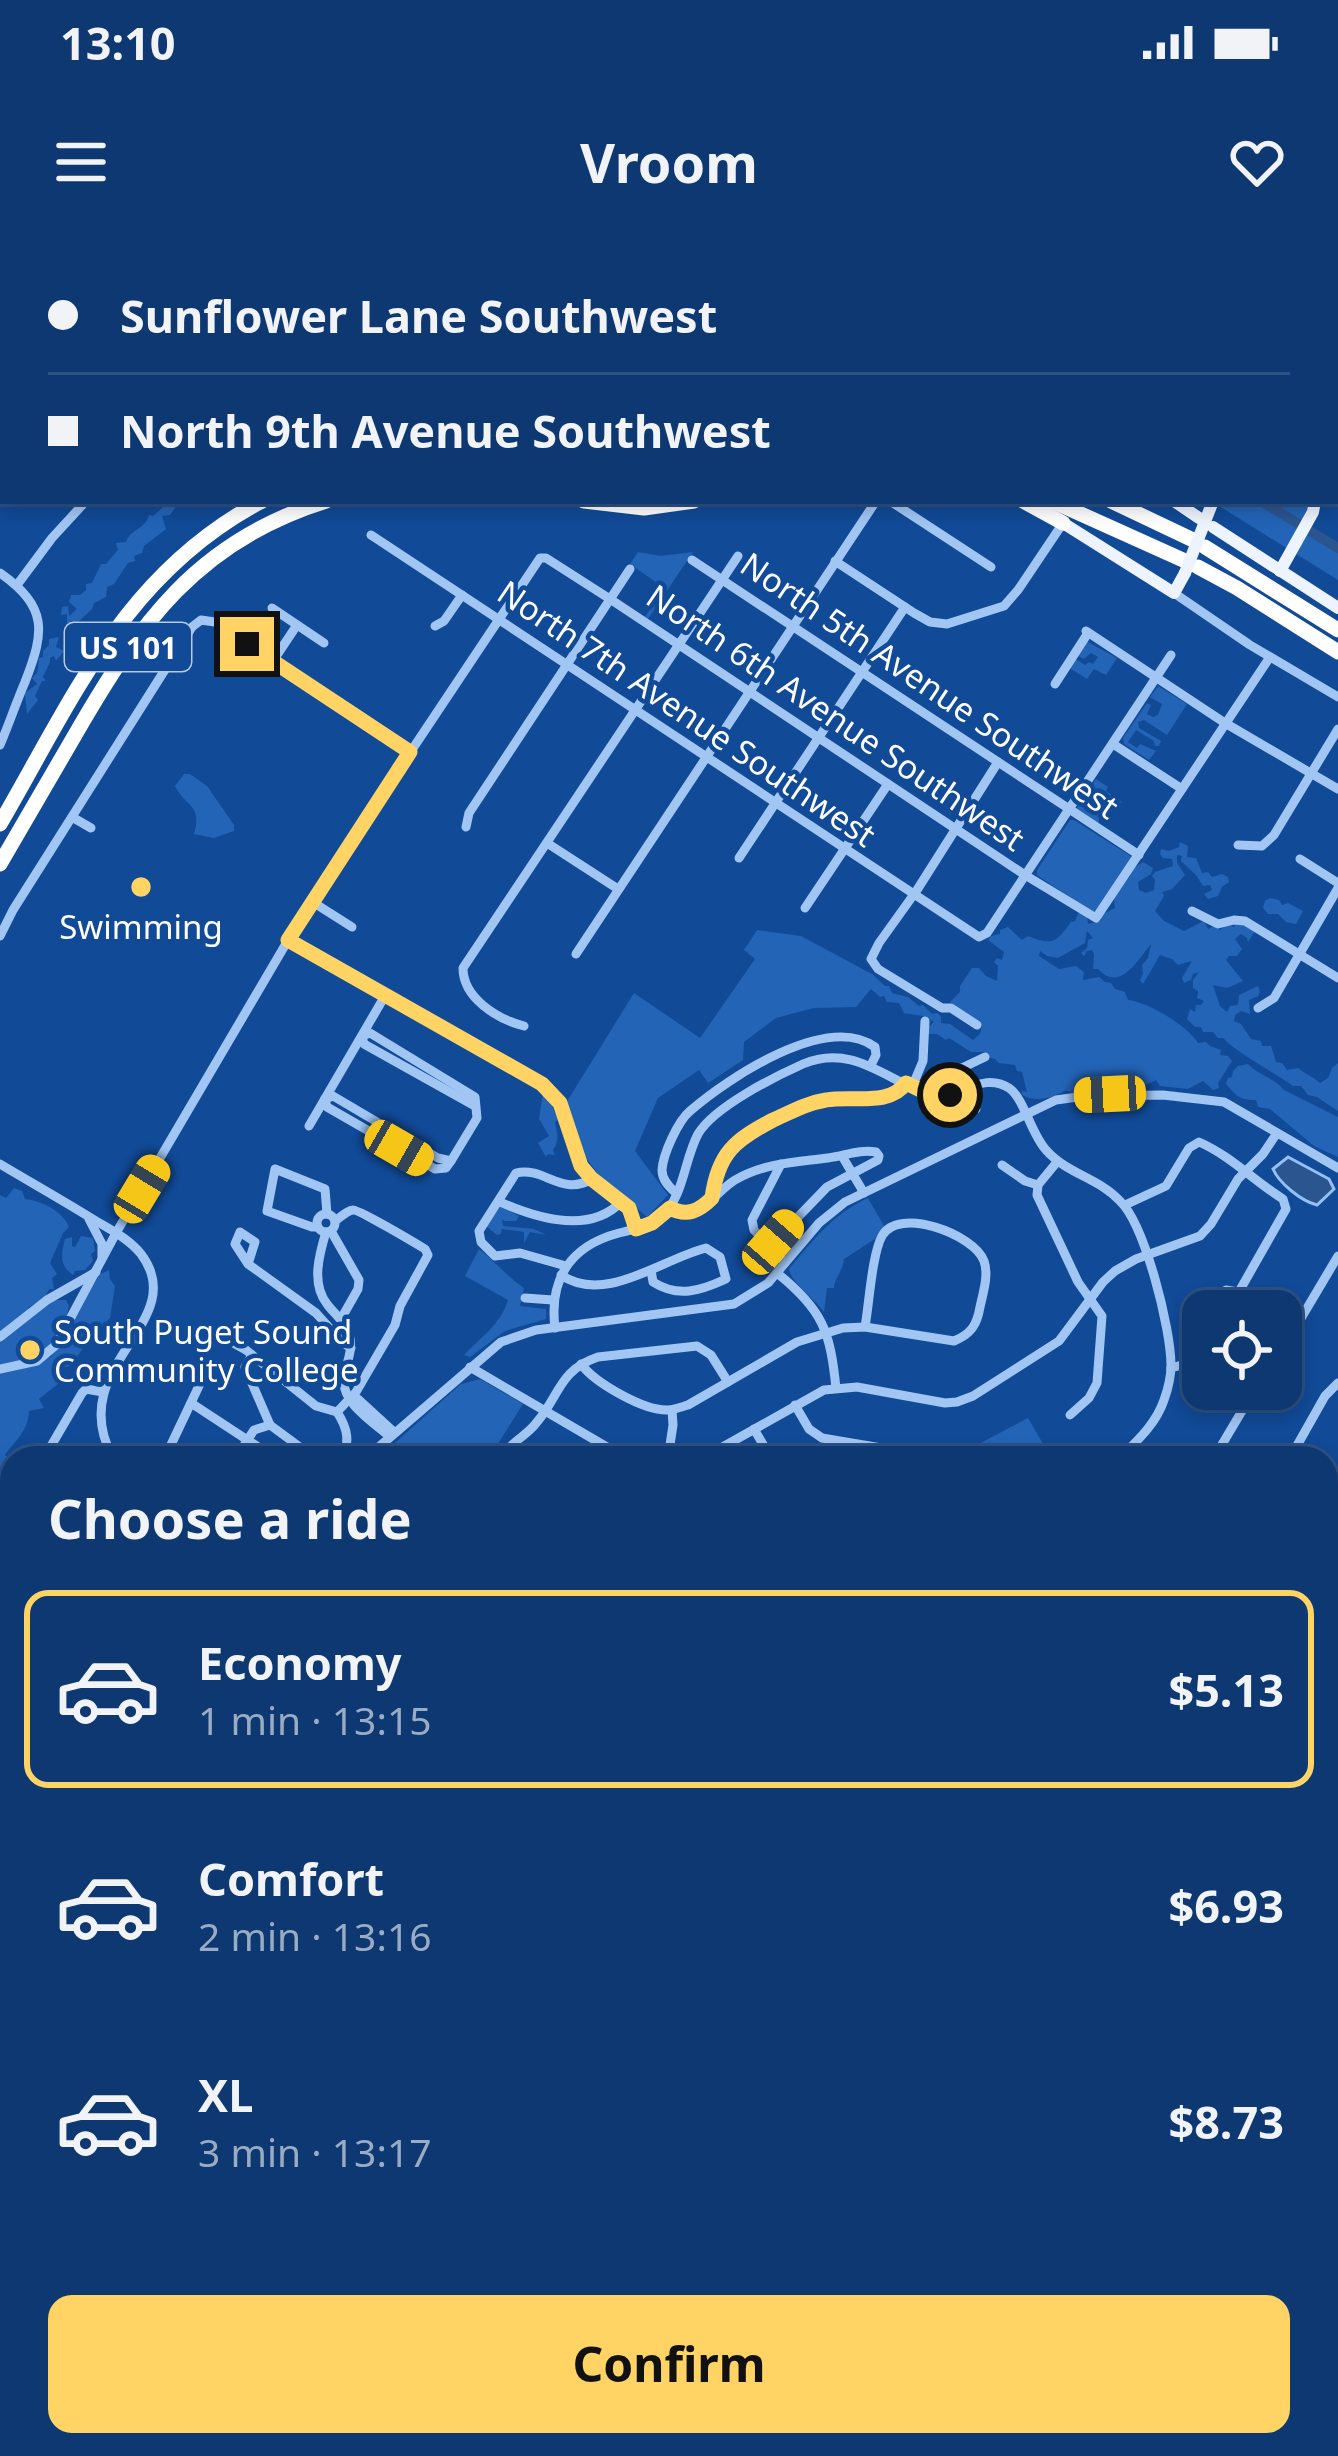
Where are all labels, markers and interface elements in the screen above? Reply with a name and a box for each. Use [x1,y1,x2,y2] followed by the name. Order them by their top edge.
[60,12,176,73] text: 13:10
[580,125,758,199] text: Vroom
[48,129,114,195] icon: menu
[1224,129,1290,195] icon: heart
[120,285,717,346] text: Sunflower Lane Southwest
[120,400,771,461] text: North 9th Avenue Southwest
[732,541,1128,829] street label: North 5th Avenue Southwest
[489,569,885,857] street label: North 7th Avenue Southwest
[638,573,1034,861] street label: North 6th Avenue Southwest
[220,617,274,671] route end
[65,623,191,671] road number: US 101
[128,874,154,900] marker: Swimming
[59,904,223,949] place label: Swimming
[923,1068,977,1122] route start
[1073,1074,1147,1114] car
[359,1114,439,1182] car
[108,1149,176,1229] car
[736,1203,810,1281] car
[1182,1290,1302,1410] map controls
[1182,1290,1302,1410] button: locate
[54,1309,359,1392] place label: South Puget Sound Community College
[17,1337,43,1363] marker: South Puget Sound Community College
[48,1481,412,1555] text: Choose a ride
[198,1632,402,1693] text: Economy
[54,1635,162,1743] icon: car
[1168,1659,1284,1720] text: $5.13
[198,1693,432,1746] text: 1 min · 13:15
[198,1848,384,1909] text: Comfort
[54,1851,162,1959] icon: car
[1168,1875,1284,1936] text: $6.93
[198,1909,432,1962] text: 2 min · 13:16
[198,2064,253,2125] text: XL
[54,2067,162,2175] icon: car
[1168,2091,1284,2152] text: $8.73
[198,2125,432,2178] text: 3 min · 13:17
[48,2295,1290,2433] button: Confirm

